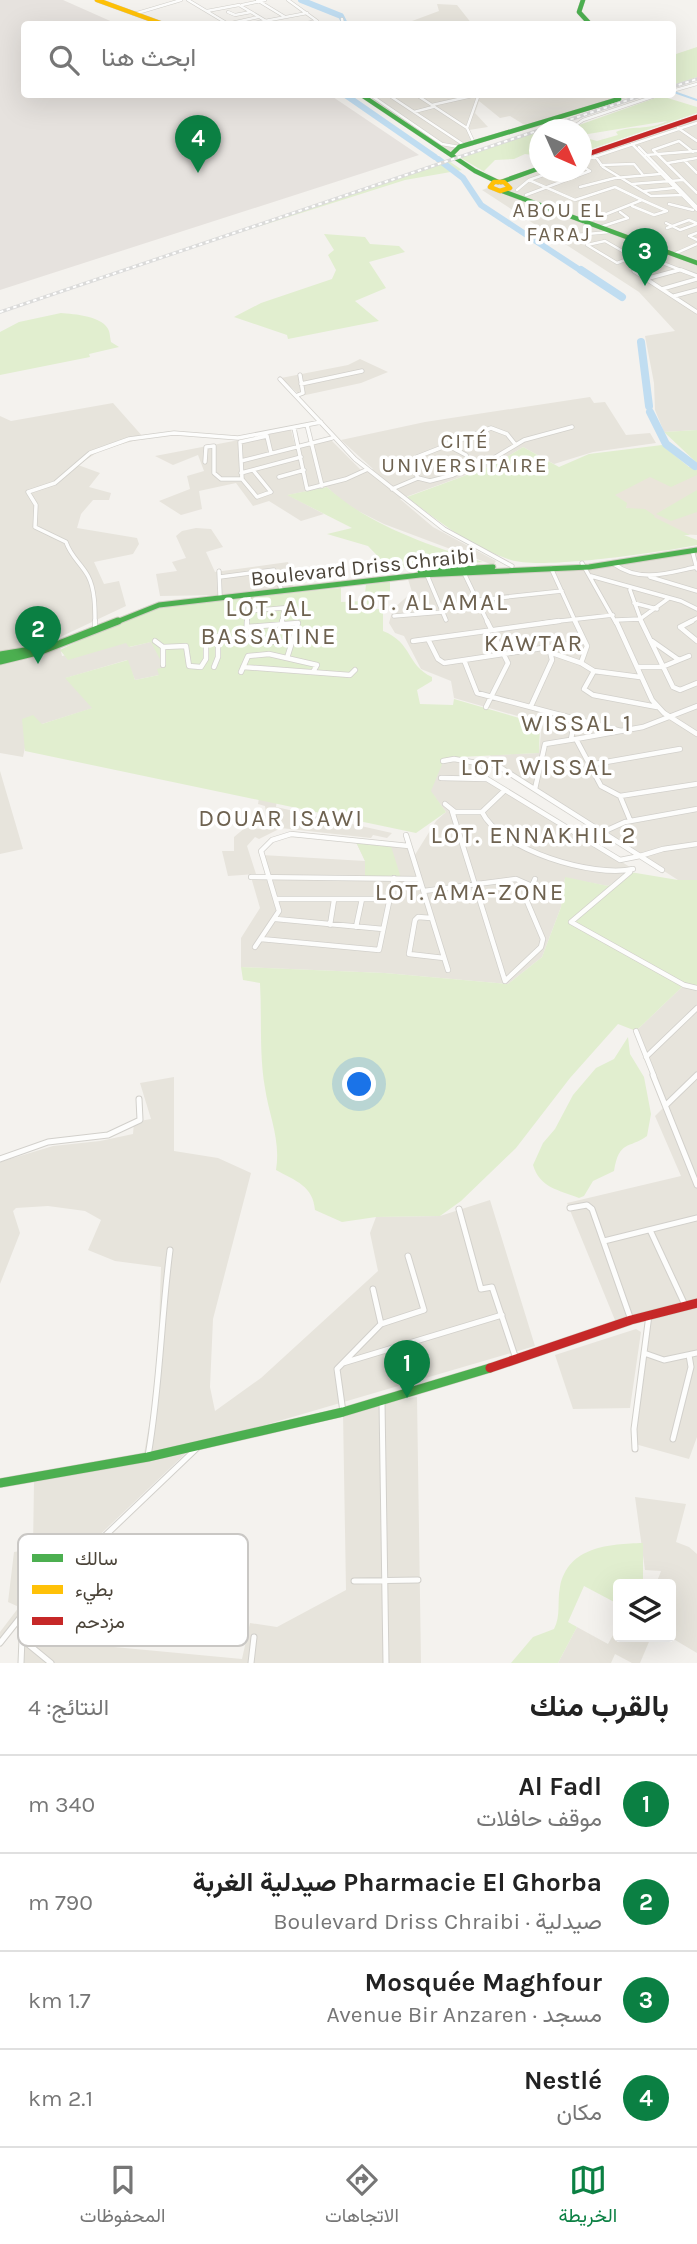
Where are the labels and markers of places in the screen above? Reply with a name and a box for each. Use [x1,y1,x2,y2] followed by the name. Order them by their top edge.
[175,115,221,173] pin: 4
[622,228,668,286] pin: 3
[15,606,61,664] pin: 2
[384,1340,430,1398] pin: 1

